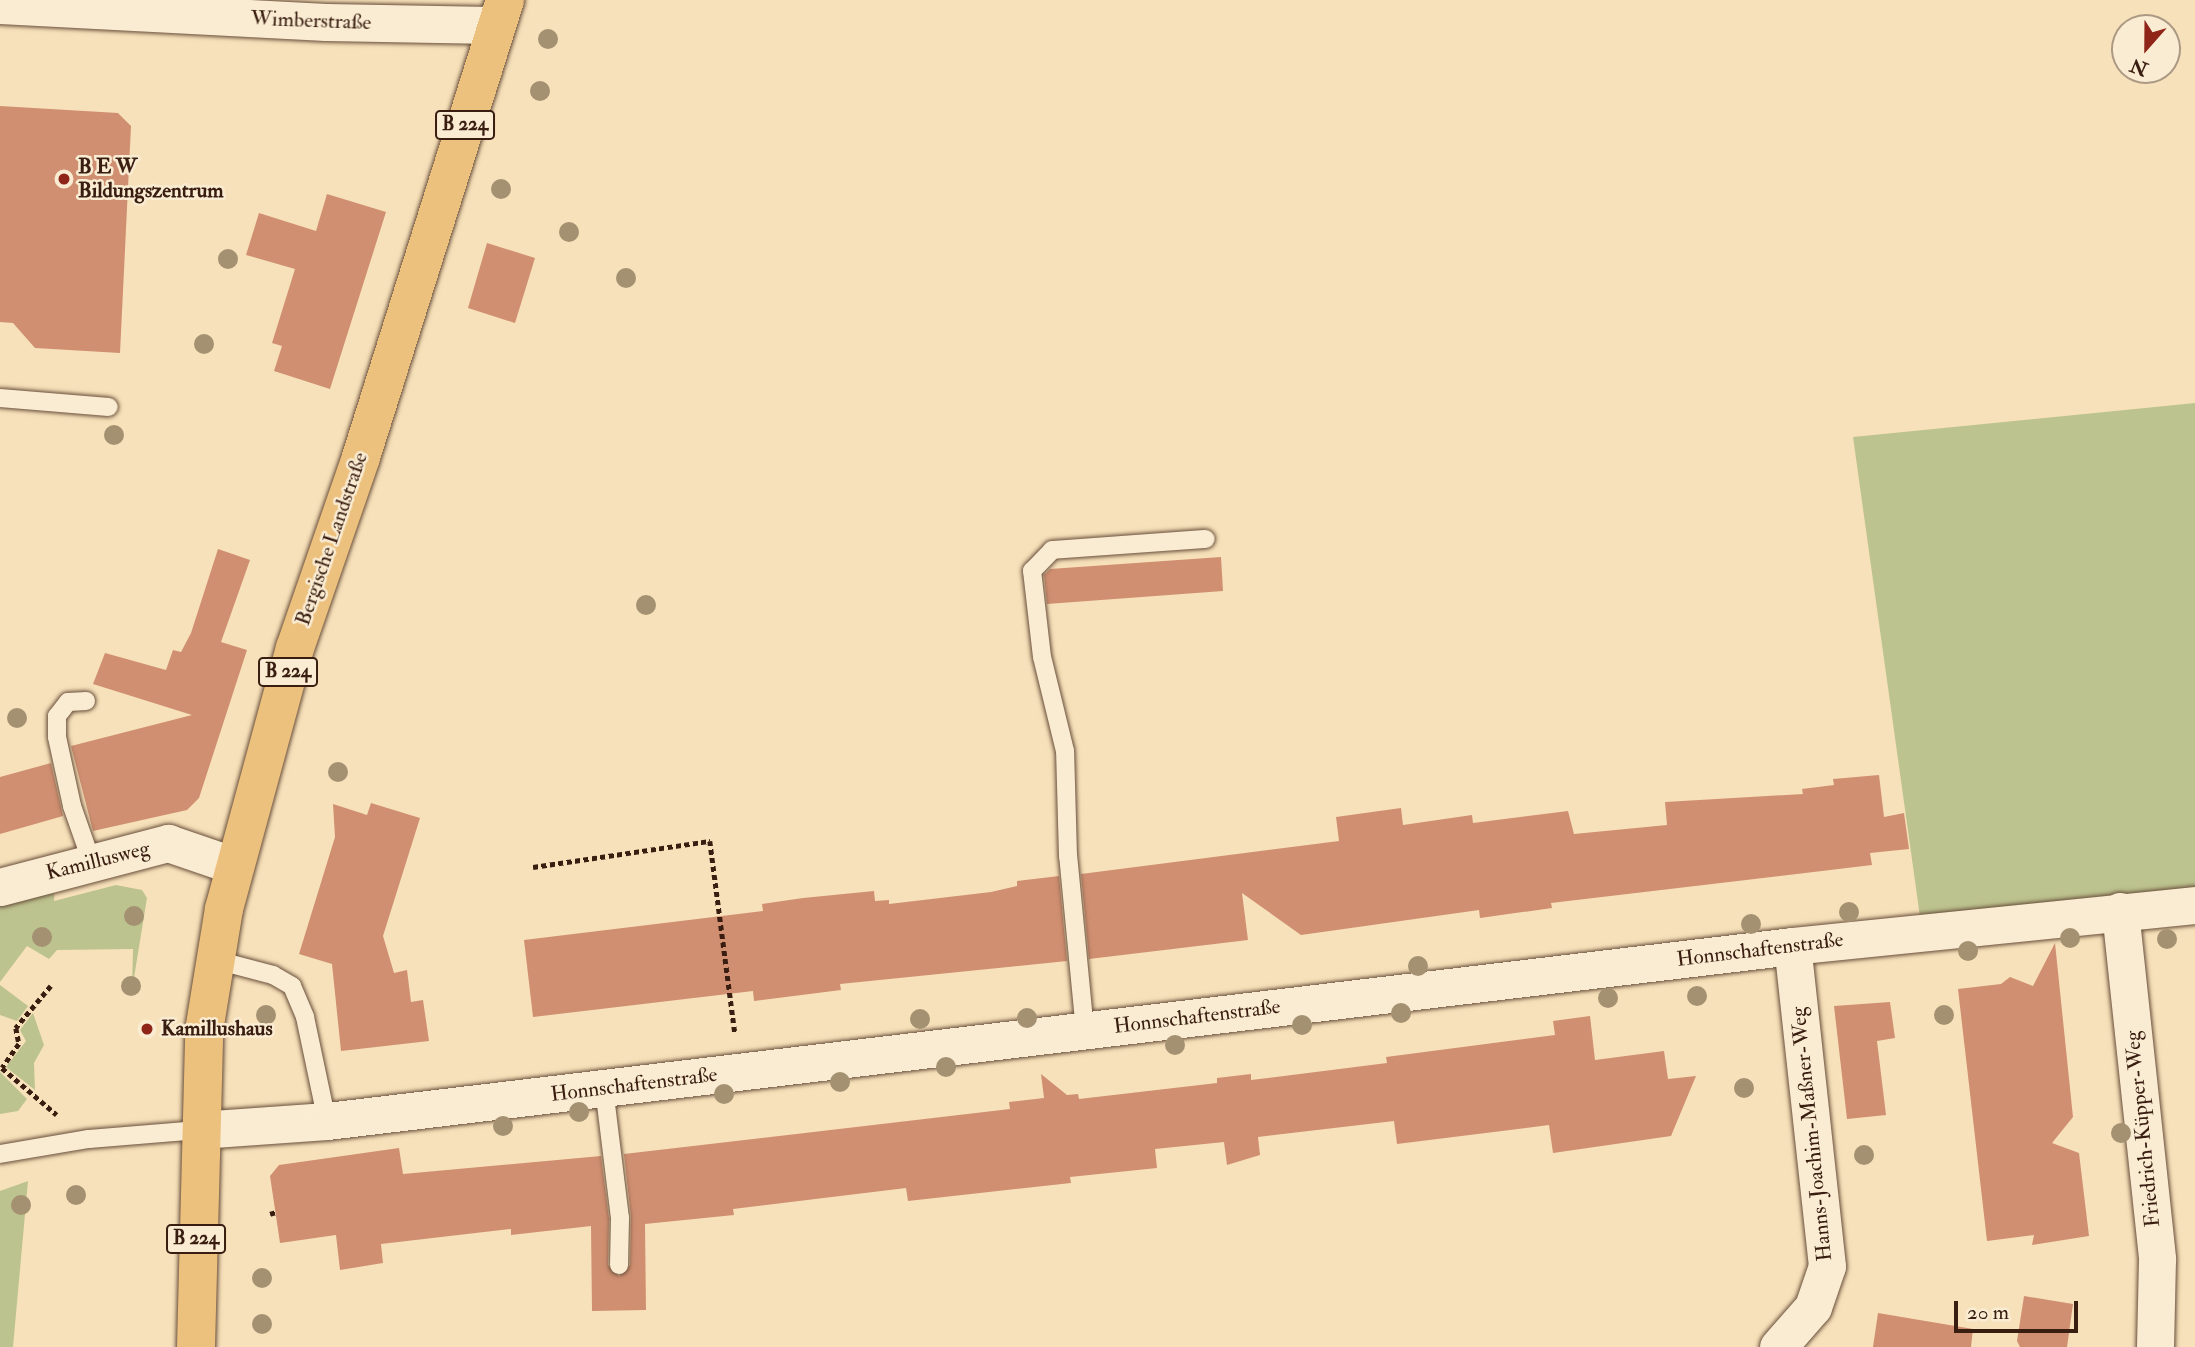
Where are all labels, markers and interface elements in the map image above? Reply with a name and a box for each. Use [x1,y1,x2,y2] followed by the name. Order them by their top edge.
[250,6,372,36] street label: Wimberstraße
[2111,14,2181,84] north arrow
[2127,52,2151,81] text: N
[434,110,496,140] road number: B 224
[78,154,224,204] place label: B E W Bildungszentrum
[56,171,72,187] marker: B E W Bildungszentrum
[291,449,373,629] street label: Bergische Landstraße
[256,656,320,688] road number: B 224
[44,836,152,886] street label: Kamillusweg
[1675,927,1845,973] street label: Honnschaftenstraße
[1112,994,1282,1040] street label: Honnschaftenstraße
[1786,1006,1838,1262] street label: Hanns-Joachim-Maßner-Weg
[161,1016,273,1042] place label: Kamillushaus
[139,1021,155,1037] marker: Kamillushaus
[2120,1030,2166,1228] street label: Friedrich-Küpper-Weg
[549,1062,719,1108] street label: Honnschaftenstraße
[164,1224,228,1254] road number: B 224
[1957,1288,2081,1332] scale bar
[1967,1299,2009,1326] text: 20 m

